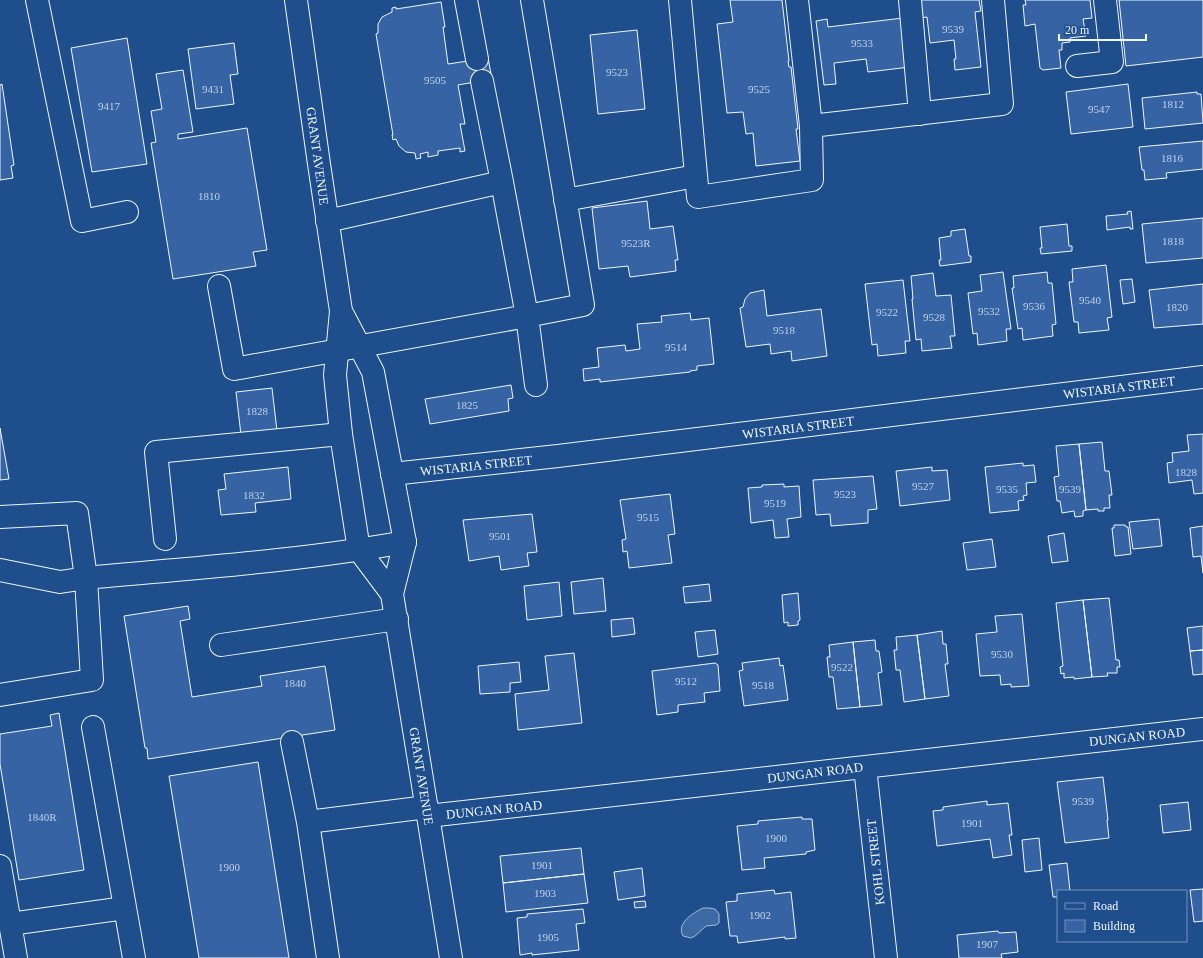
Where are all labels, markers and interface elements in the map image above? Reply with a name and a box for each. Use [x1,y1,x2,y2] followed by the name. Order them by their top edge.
[1059,16,1146,42] scale bar
[942,23,965,35] house number: 9539
[1065,23,1090,37] text: 20 m
[851,37,874,49] house number: 9533
[606,66,629,78] house number: 9523
[424,74,447,86] house number: 9505
[202,83,224,95] house number: 9431
[748,83,771,95] house number: 9525
[1162,98,1184,110] house number: 1812
[98,100,121,112] house number: 9417
[1088,103,1111,115] house number: 9547
[303,106,332,206] street label: GRANT AVENUE
[1161,152,1184,164] house number: 1816
[198,190,221,202] house number: 1810
[1162,235,1185,247] house number: 1818
[621,237,651,249] house number: 9523R
[1079,294,1102,306] house number: 9540
[1023,300,1046,312] house number: 9536
[1166,301,1189,313] house number: 1820
[978,305,1000,317] house number: 9532
[876,306,898,318] house number: 9522
[923,311,946,323] house number: 9528
[773,324,796,336] house number: 9518
[665,341,688,353] house number: 9514
[1062,373,1176,402] street label: WISTARIA STREET
[456,399,479,411] house number: 1825
[246,405,269,417] house number: 1828
[741,413,855,442] street label: WISTARIA STREET
[419,452,533,479] street label: WISTARIA STREET
[1175,466,1198,478] house number: 1828
[912,480,935,492] house number: 9527
[996,483,1019,495] house number: 9535
[1059,483,1082,495] house number: 9539
[834,488,857,500] house number: 9523
[243,489,265,501] house number: 1832
[764,497,787,509] house number: 9519
[637,511,660,523] house number: 9515
[489,530,511,542] house number: 9501
[991,648,1014,660] house number: 9530
[831,661,853,673] house number: 9522
[675,675,697,687] house number: 9512
[284,677,307,689] house number: 1840
[752,679,775,691] house number: 9518
[1088,724,1186,749] street label: DUNGAN ROAD
[406,726,437,826] street label: GRANT AVENUE
[766,759,864,786] street label: DUNGAN ROAD
[1072,795,1095,807] house number: 9539
[445,797,543,822] street label: DUNGAN ROAD
[27,811,57,823] house number: 1840R
[961,817,983,829] house number: 1901
[864,818,887,906] street label: KOHL STREET
[765,832,788,844] house number: 1900
[531,859,553,871] house number: 1901
[218,861,241,873] house number: 1900
[534,887,557,899] house number: 1903
[1057,890,1187,942] legend
[1093,899,1118,913] text: Road
[749,909,771,921] house number: 1902
[1093,919,1135,933] text: Building
[537,931,560,943] house number: 1905
[976,938,999,950] house number: 1907

